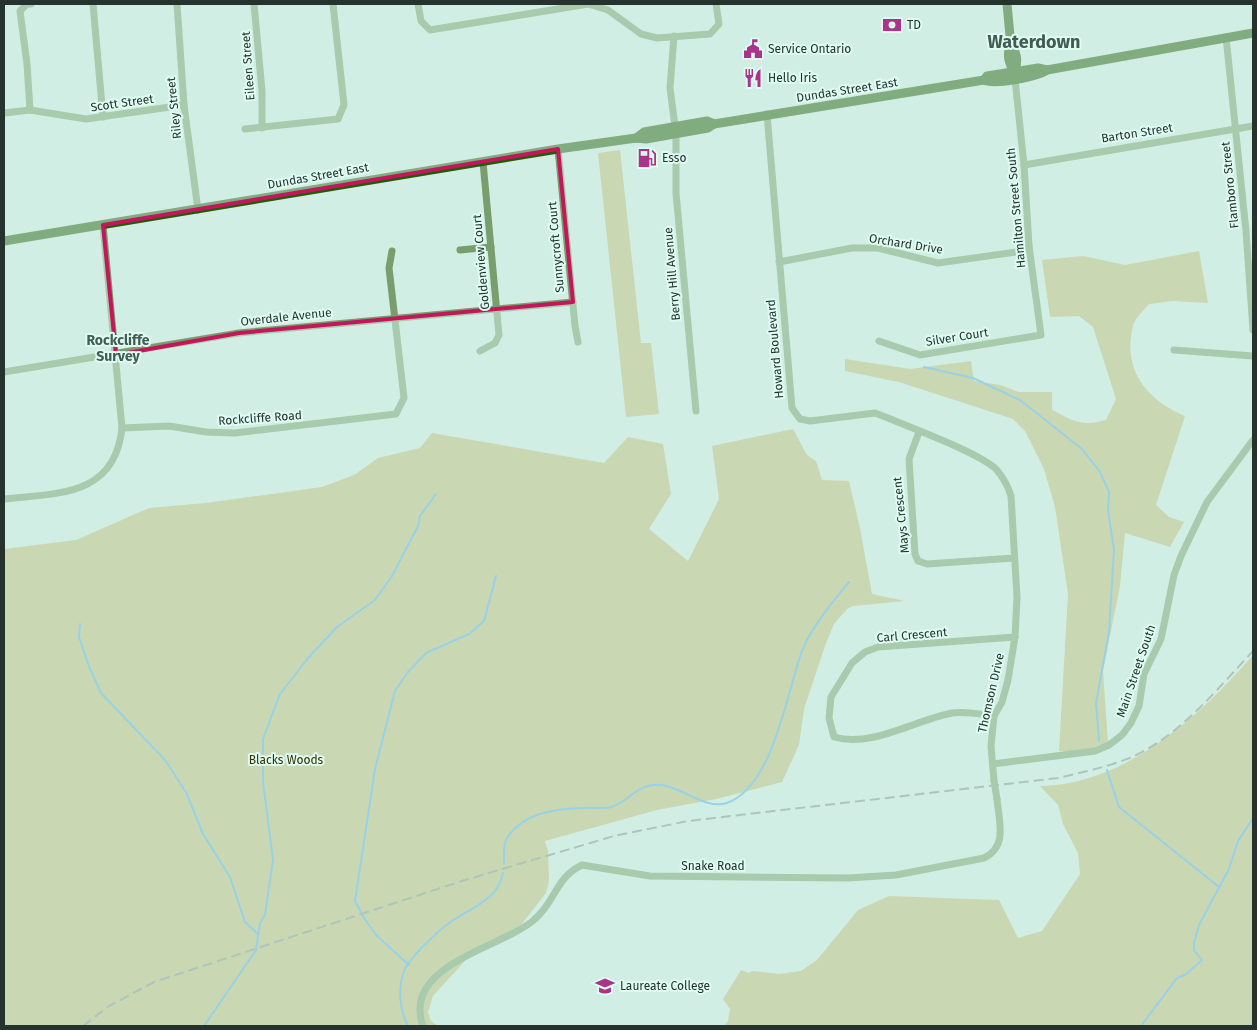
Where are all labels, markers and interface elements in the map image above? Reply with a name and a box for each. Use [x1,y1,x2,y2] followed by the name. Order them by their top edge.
[881,14,903,36] bank icon: TD
[907,18,921,32] place label: TD
[239,30,257,101] street label: Eileen Street
[988,31,1081,53] district label: Waterdown
[742,38,764,60] public building icon: Service Ontario
[768,42,851,56] place label: Service Ontario
[742,67,764,89] restaurant icon: Hello Iris
[768,71,817,85] place label: Hello Iris
[795,75,899,105] street label: Dundas Street East
[164,76,184,140] street label: Riley Street
[90,92,155,114] street label: Scott Street
[1100,120,1174,146] street label: Barton Street
[1218,140,1242,229] street label: Flamboro Street
[636,147,658,169] fuel station icon: Esso
[1004,147,1028,269] street label: Hamilton Street South
[662,151,686,165] place label: Esso
[266,160,370,192] street label: Dundas Street East
[545,200,567,293] street label: Sunnycroft Court
[470,213,492,310] street label: Goldenview Court
[661,227,683,321] street label: Berry Hill Avenue
[868,231,944,257] street label: Orchard Drive
[764,299,786,399] street label: Howard Boulevard
[240,305,332,329] street label: Overdale Avenue
[925,325,990,349] street label: Silver Court
[86,332,150,365] district label: Rockcliffe Survey
[218,408,302,428] street label: Rockcliffe Road
[890,475,912,554] street label: Mays Crescent
[1114,623,1158,719] street label: Main Street South
[876,625,949,645] street label: Carl Crescent
[975,652,1007,734] street label: Thomson Drive
[249,753,324,767] park label: Blacks Woods
[681,859,745,873] street label: Snake Road
[594,975,616,997] school or university icon: Laureate College
[620,979,710,993] place label: Laureate College

